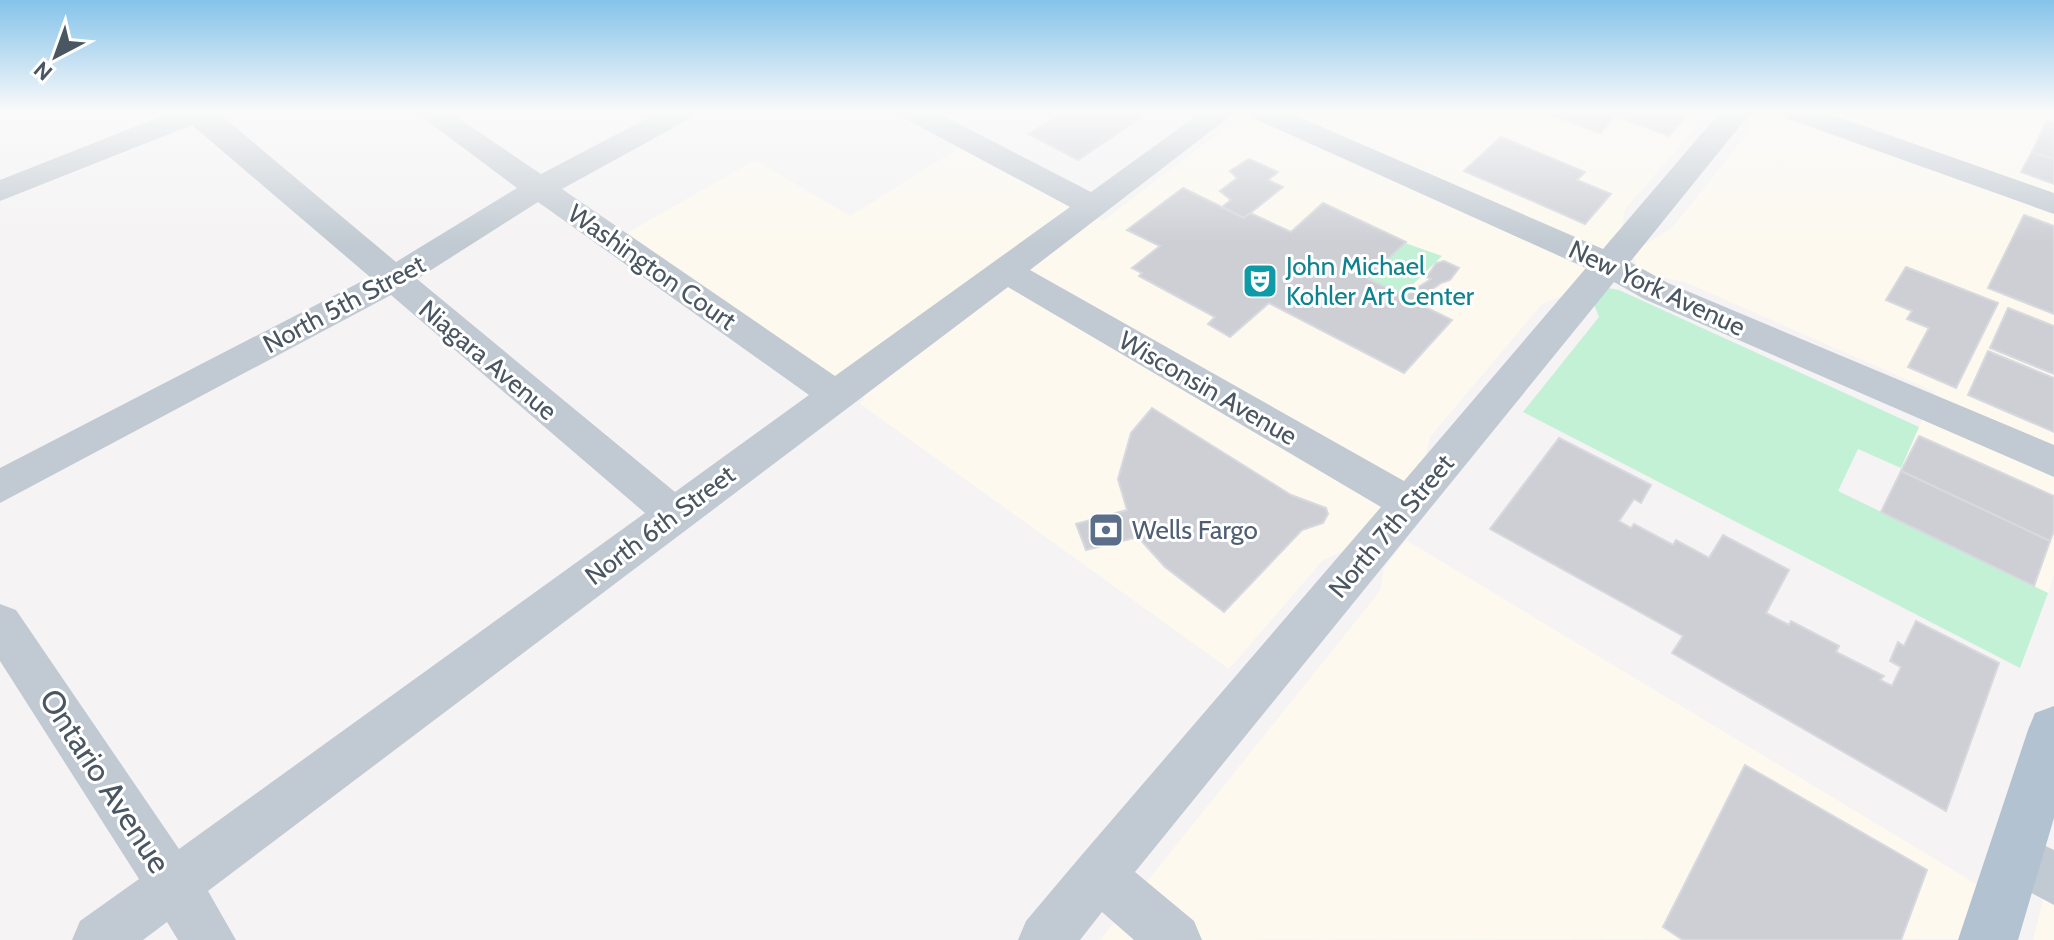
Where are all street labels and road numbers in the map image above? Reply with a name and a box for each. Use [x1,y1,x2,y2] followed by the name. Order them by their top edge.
[562,197,742,337] street label: Washington Court
[1564,233,1750,343] street label: New York Avenue
[258,248,431,360] street label: North 5th Street
[412,293,564,427] street label: Niagara Avenue
[1113,324,1303,452] street label: Wisconsin Avenue
[1322,447,1461,604] street label: North 7th Street
[579,458,741,592] street label: North 6th Street
[32,681,179,880] street label: Ontario Avenue

